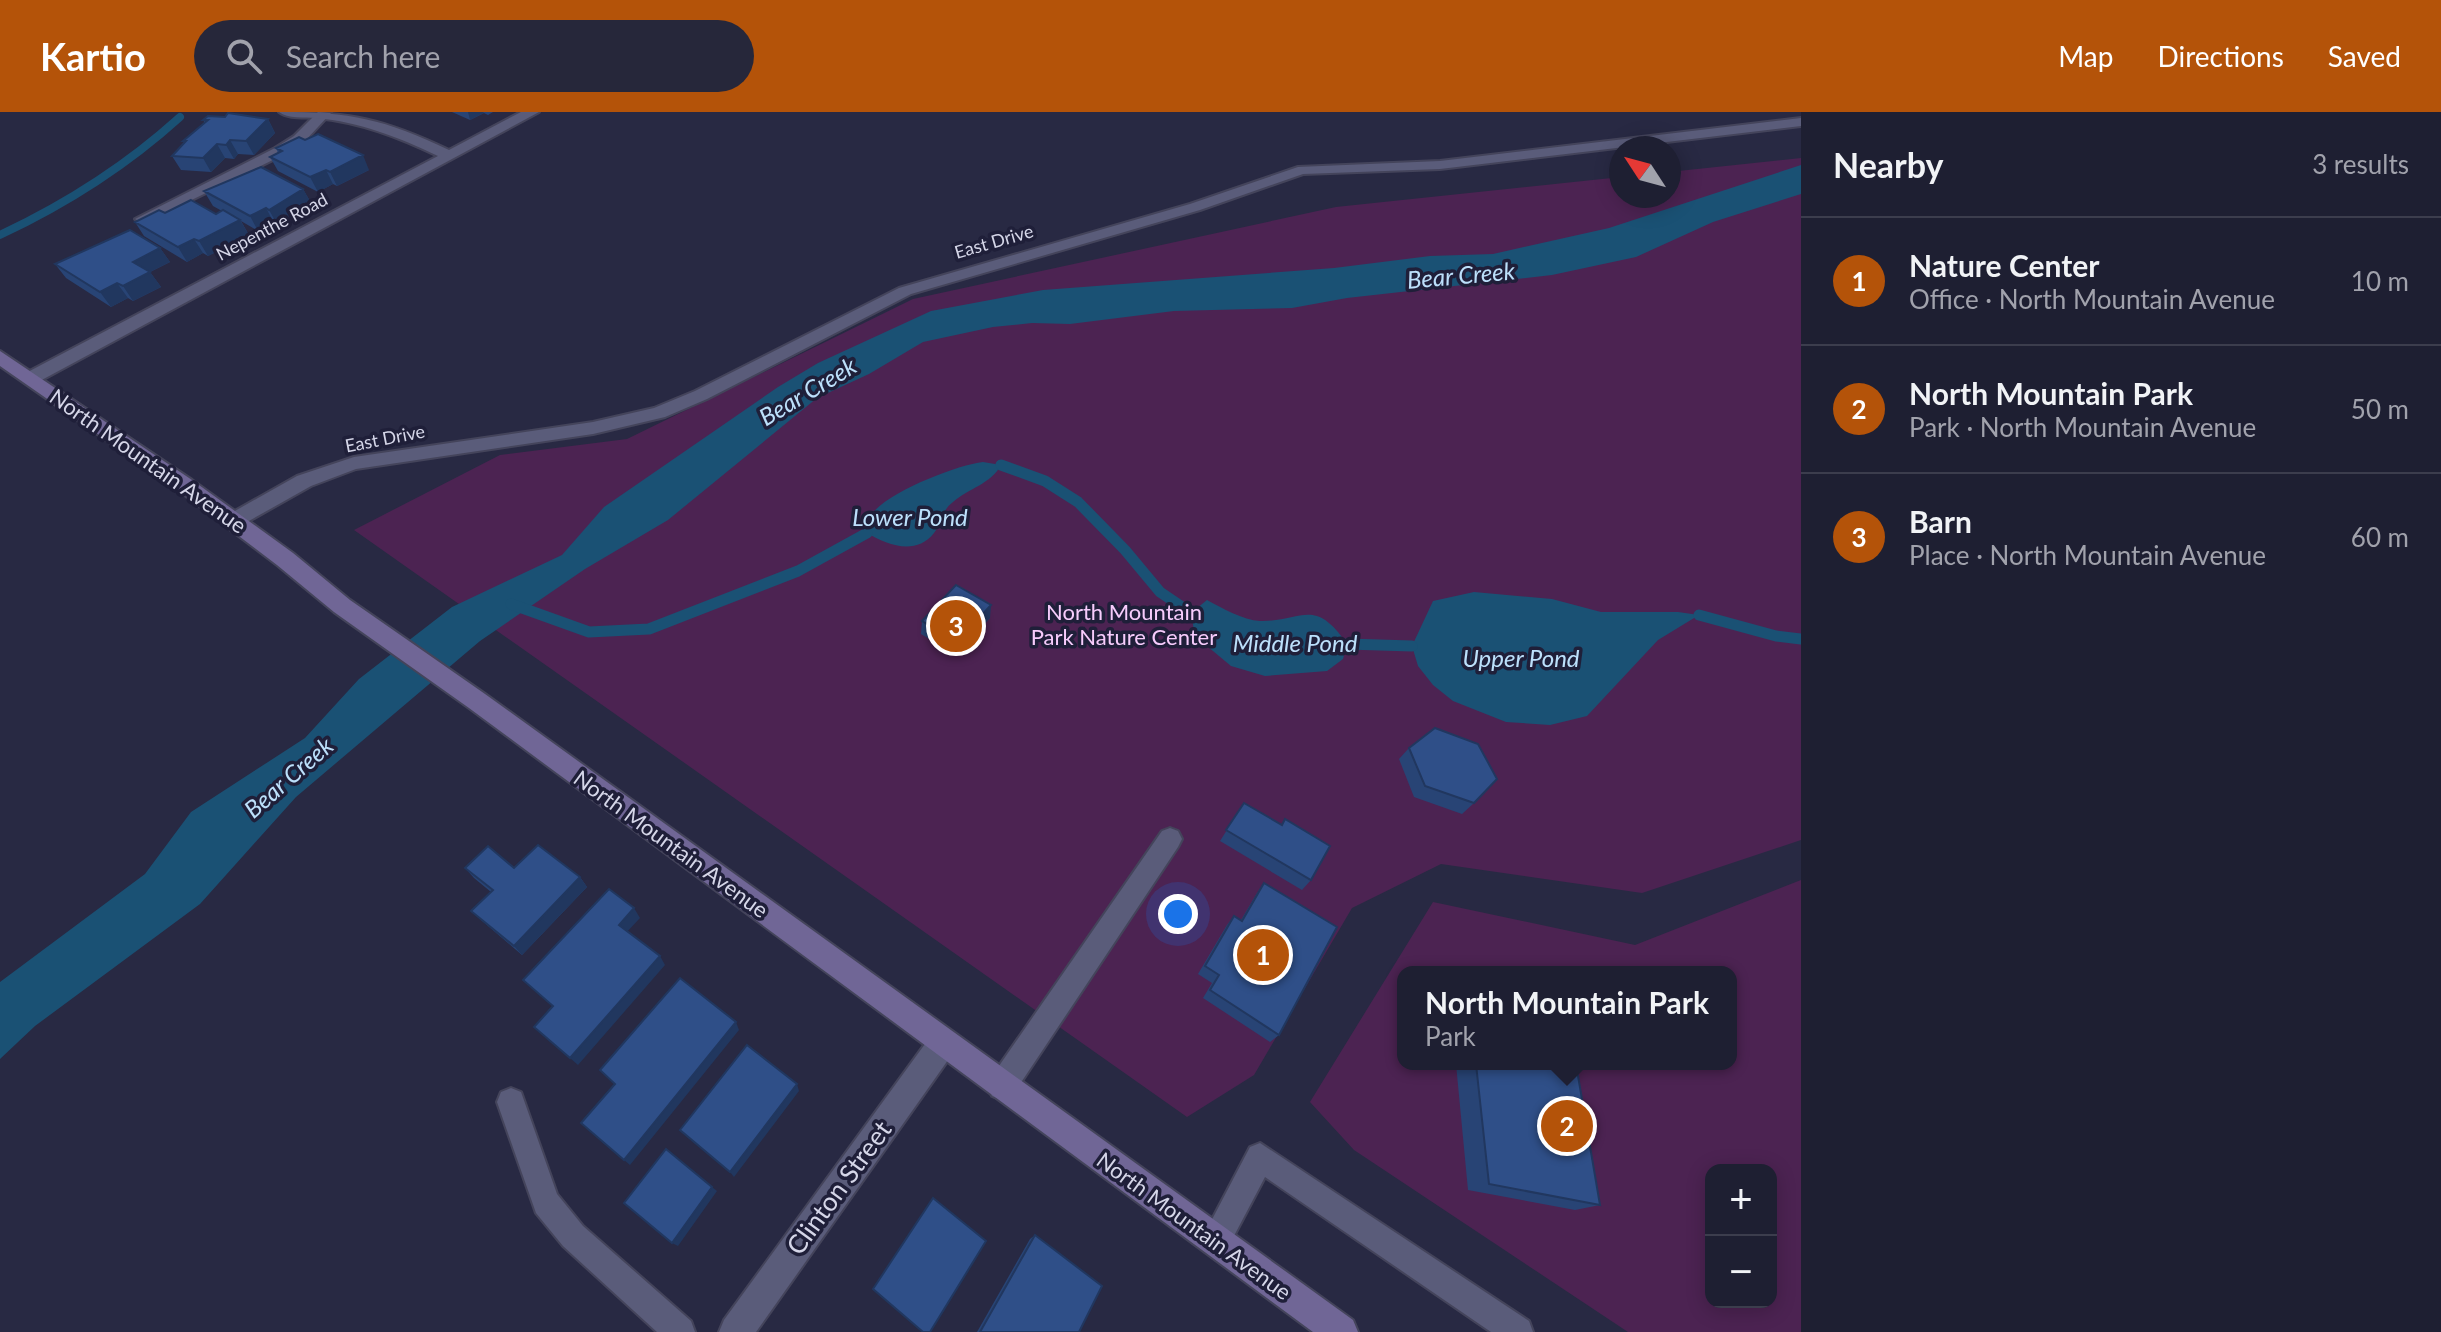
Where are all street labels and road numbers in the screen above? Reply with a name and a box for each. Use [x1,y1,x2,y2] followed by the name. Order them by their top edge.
[212,188,331,265] street label: Nepenthe Road
[952,219,1036,263] street label: East Drive
[45,382,252,539] street label: North Mountain Avenue
[343,419,427,457] street label: East Drive
[569,764,774,923] street label: North Mountain Avenue
[779,1114,898,1261] street label: Clinton Street
[1092,1146,1297,1305] street label: North Mountain Avenue

